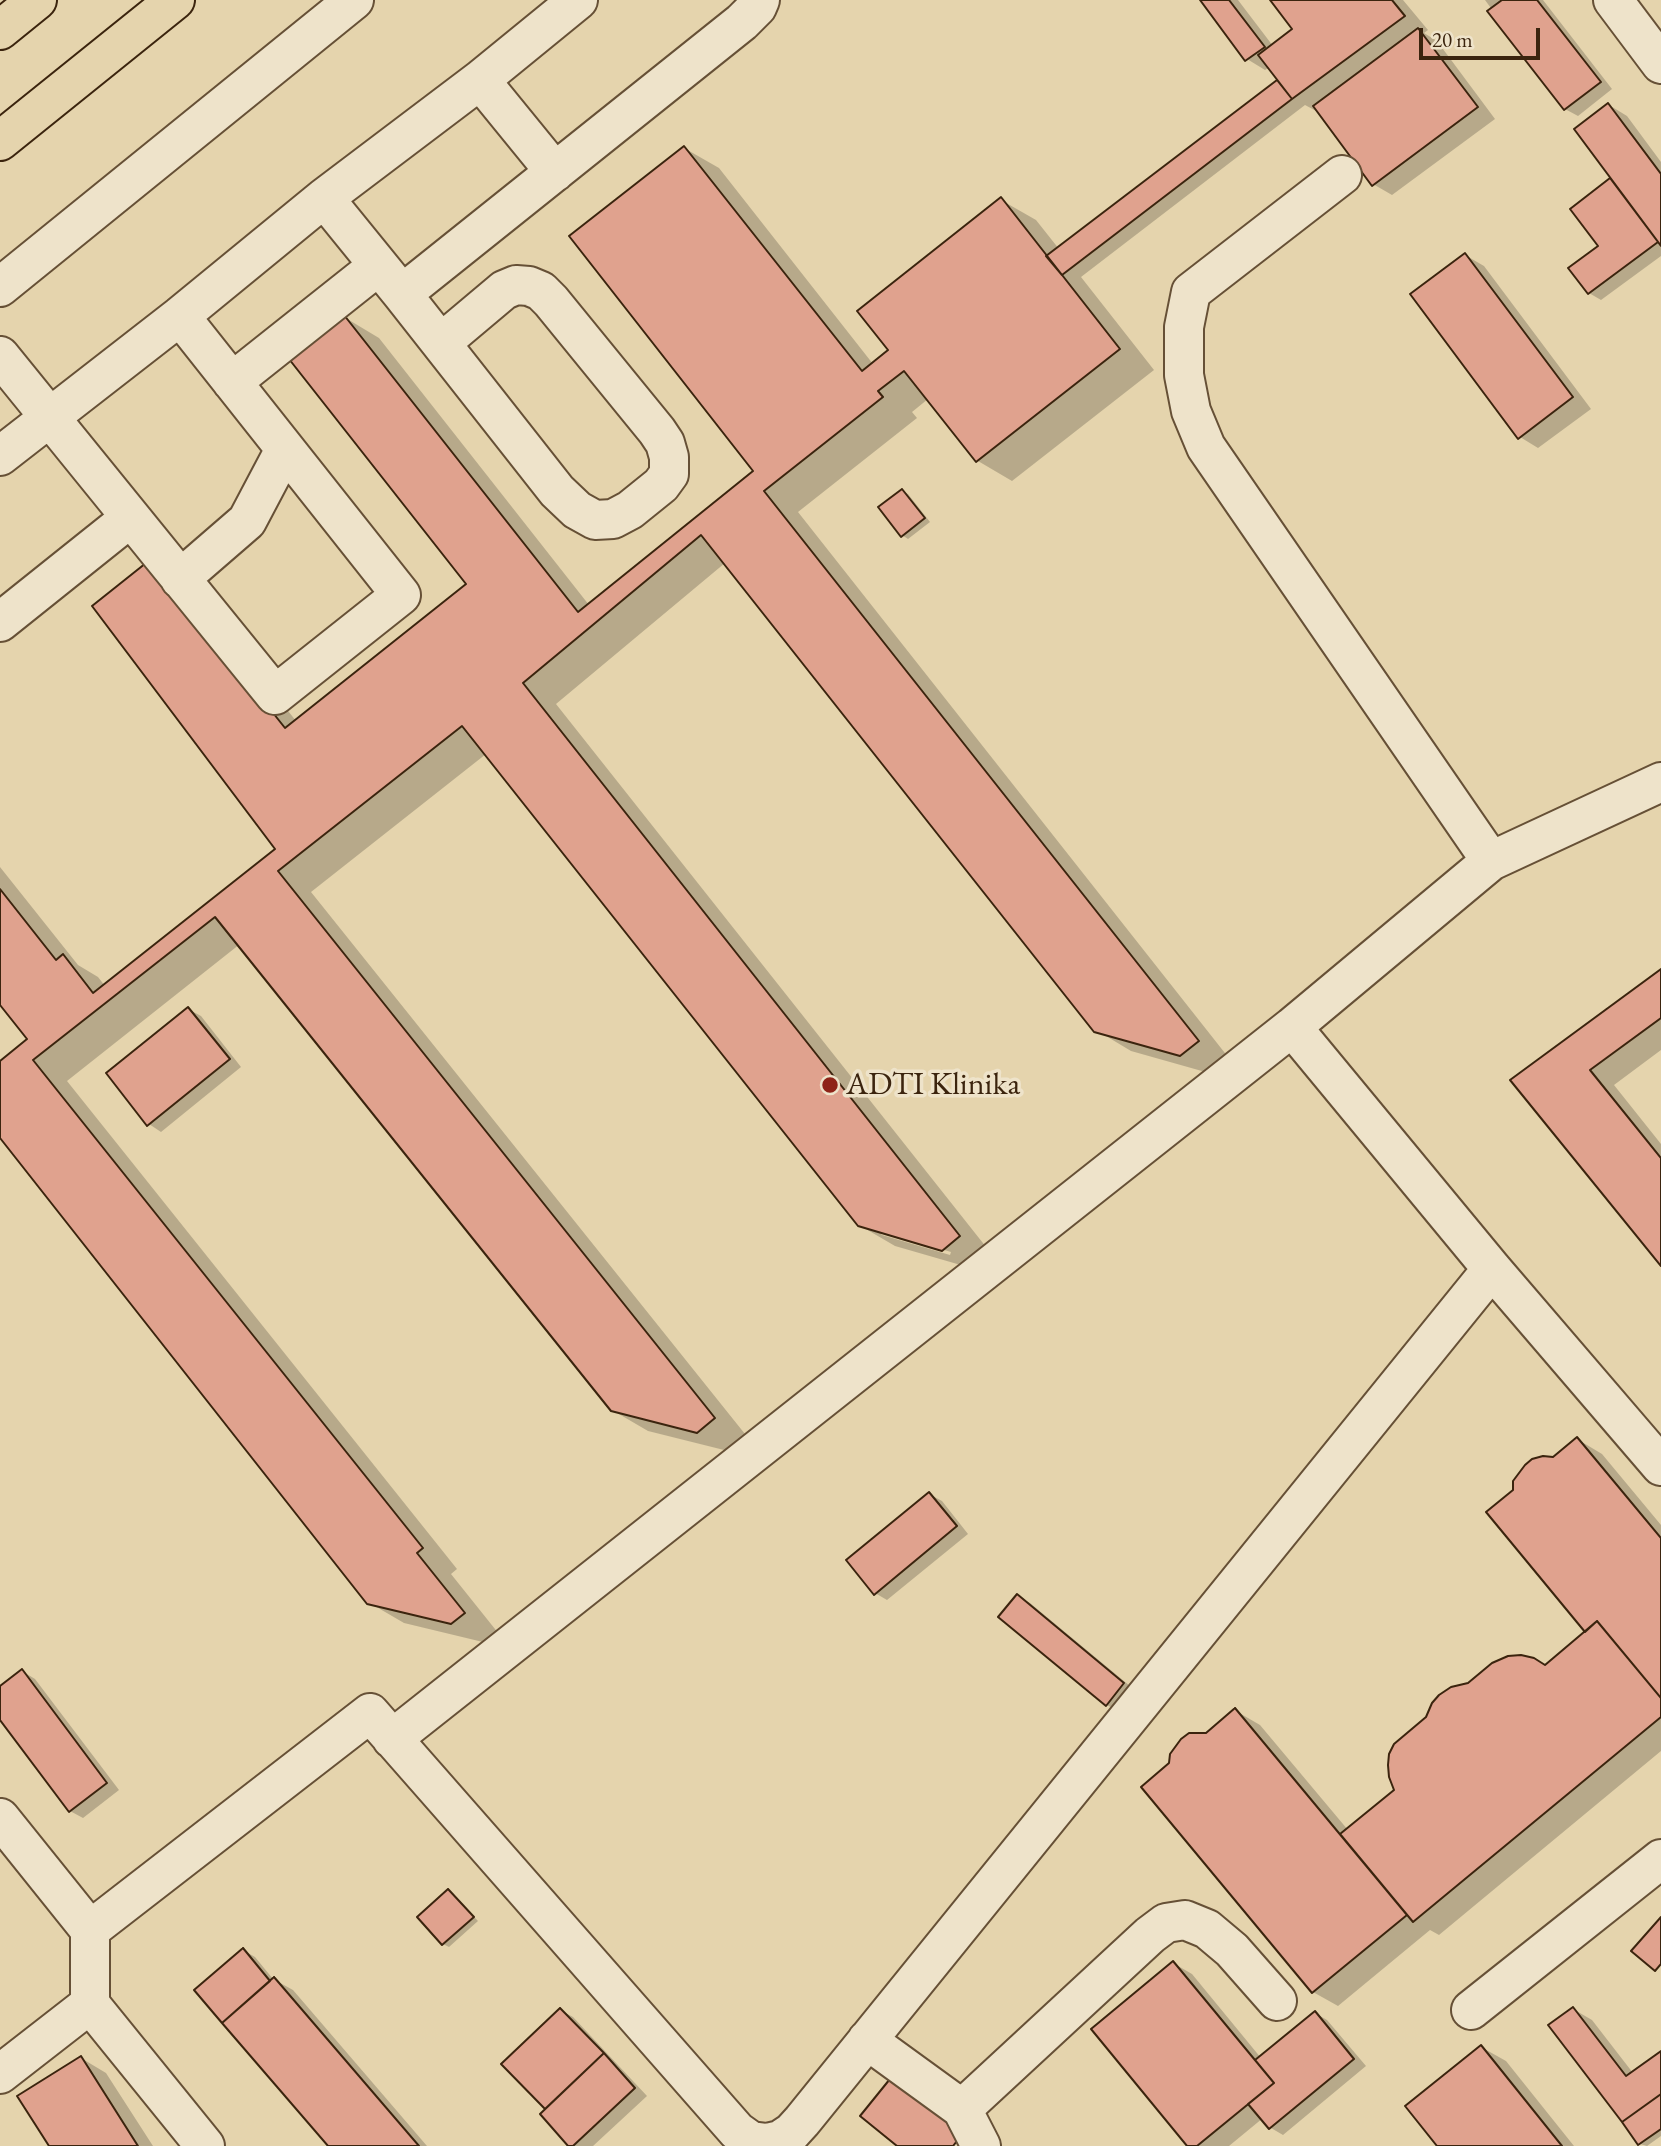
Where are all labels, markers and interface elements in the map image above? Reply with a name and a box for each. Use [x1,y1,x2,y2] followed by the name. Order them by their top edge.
[1423,14,1544,58] scale bar
[1432,26,1473,53] text: 20 m
[846,1066,1020,1104] place label: ADTI Klinika
[820,1075,840,1095] marker: ADTI Klinika

